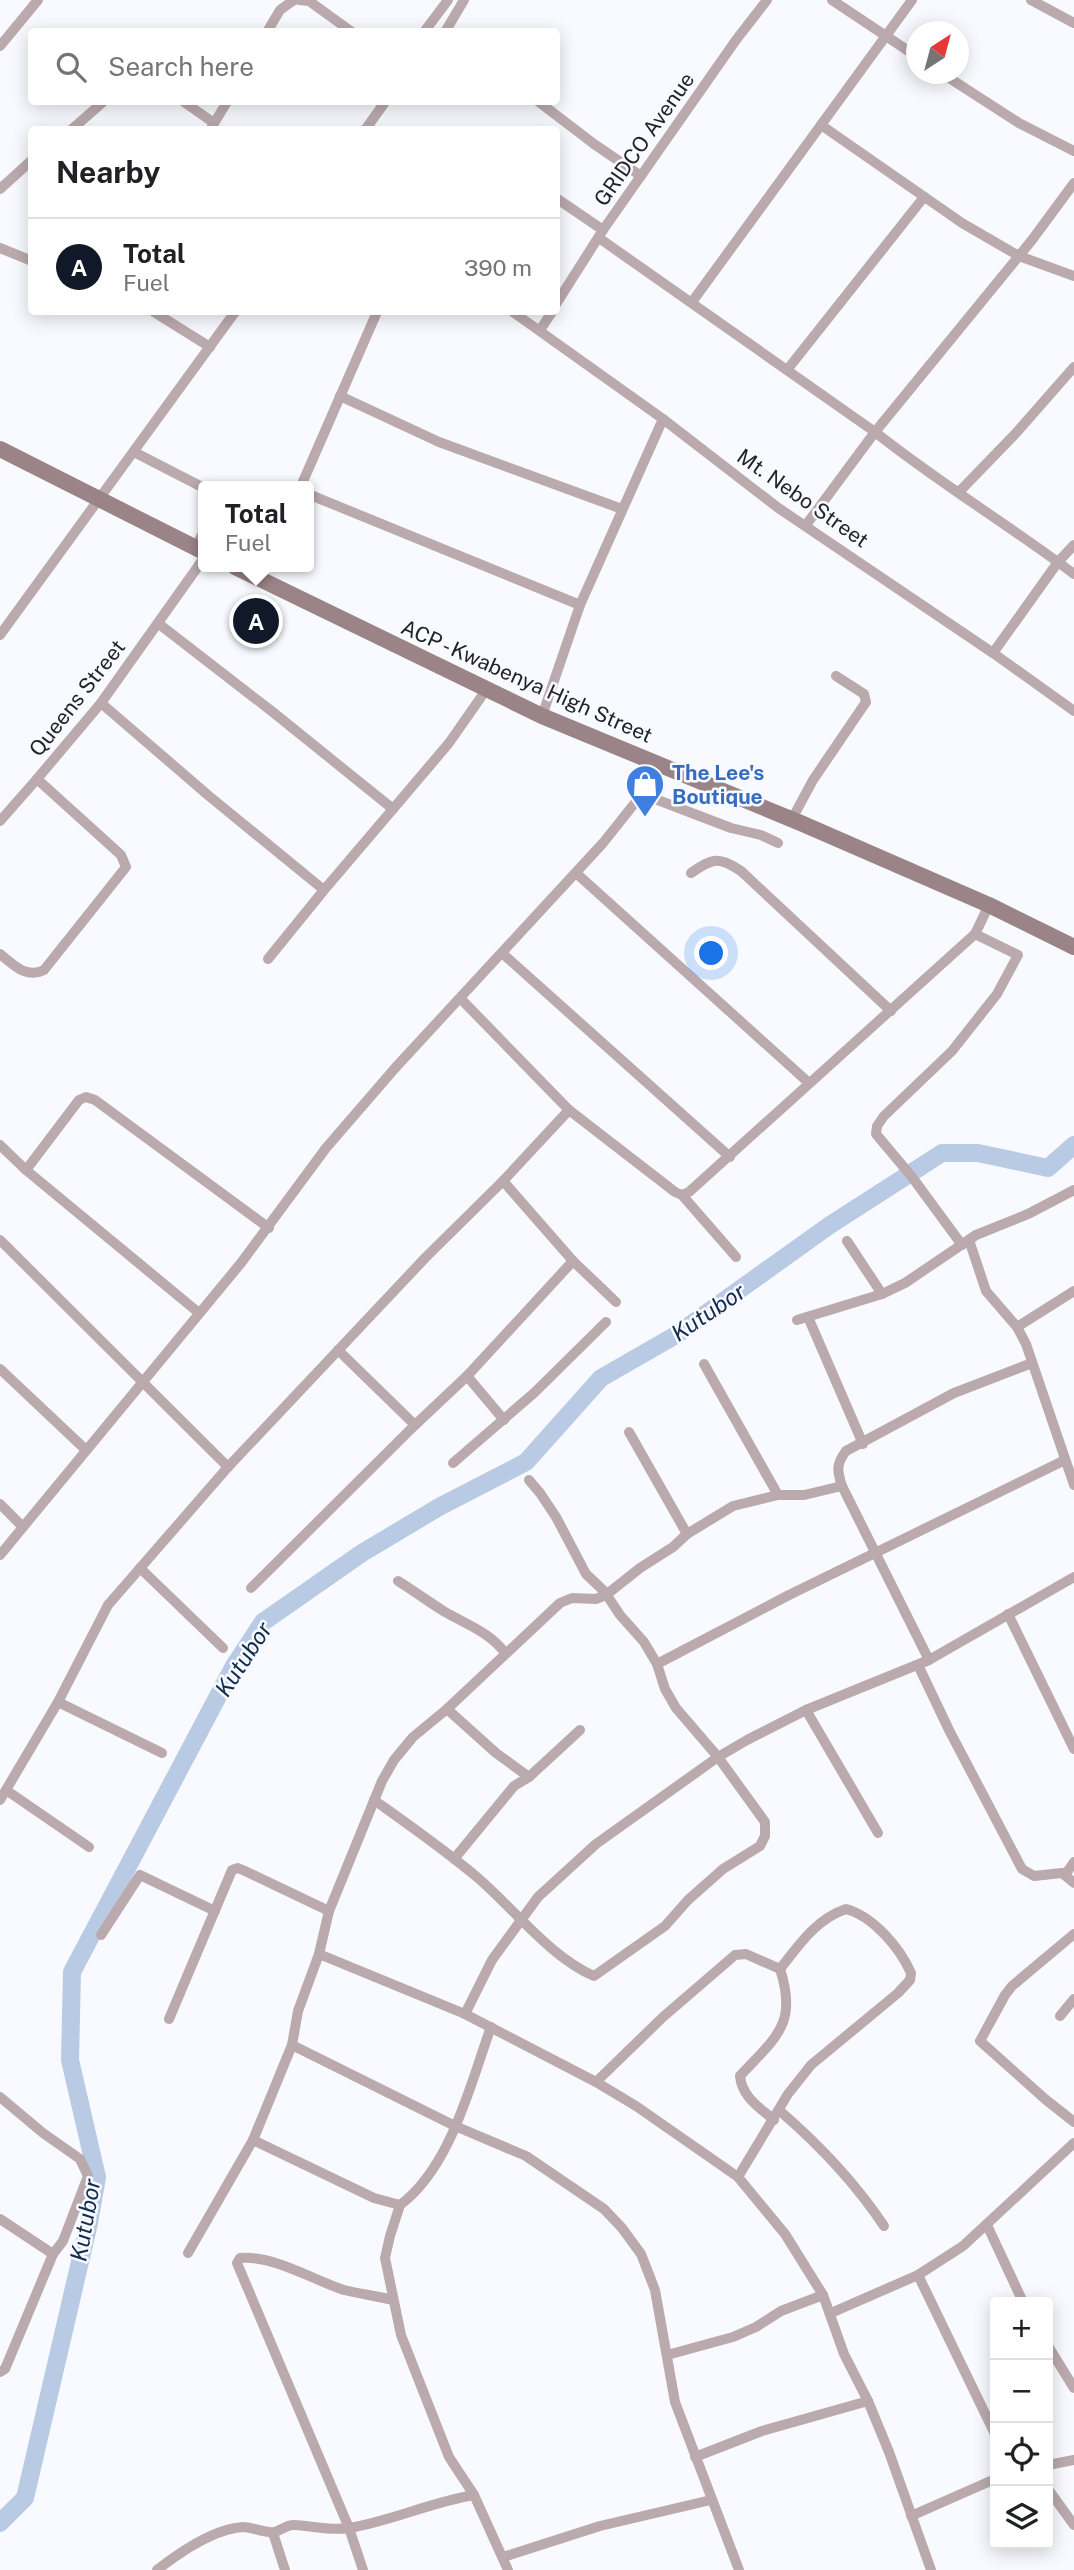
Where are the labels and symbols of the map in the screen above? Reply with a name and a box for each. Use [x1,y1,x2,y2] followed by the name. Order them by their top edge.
[906,21,969,84] north arrow
[589,67,699,211] street label: GRIDCO Avenue
[732,443,874,553] street label: Mt. Nebo Street
[233,595,279,647] pin: A
[398,614,656,748] street label: ACP - Kwabenya High Street
[24,635,130,761] street label: Queens Street
[672,760,764,809] place label: The Lee's Boutique
[624,763,666,818] shop icon: The Lee's Boutique
[694,936,728,970] your location
[666,1277,750,1347] water label: Kutubor
[209,1616,277,1701] water label: Kutubor
[64,2176,106,2263] water label: Kutubor

